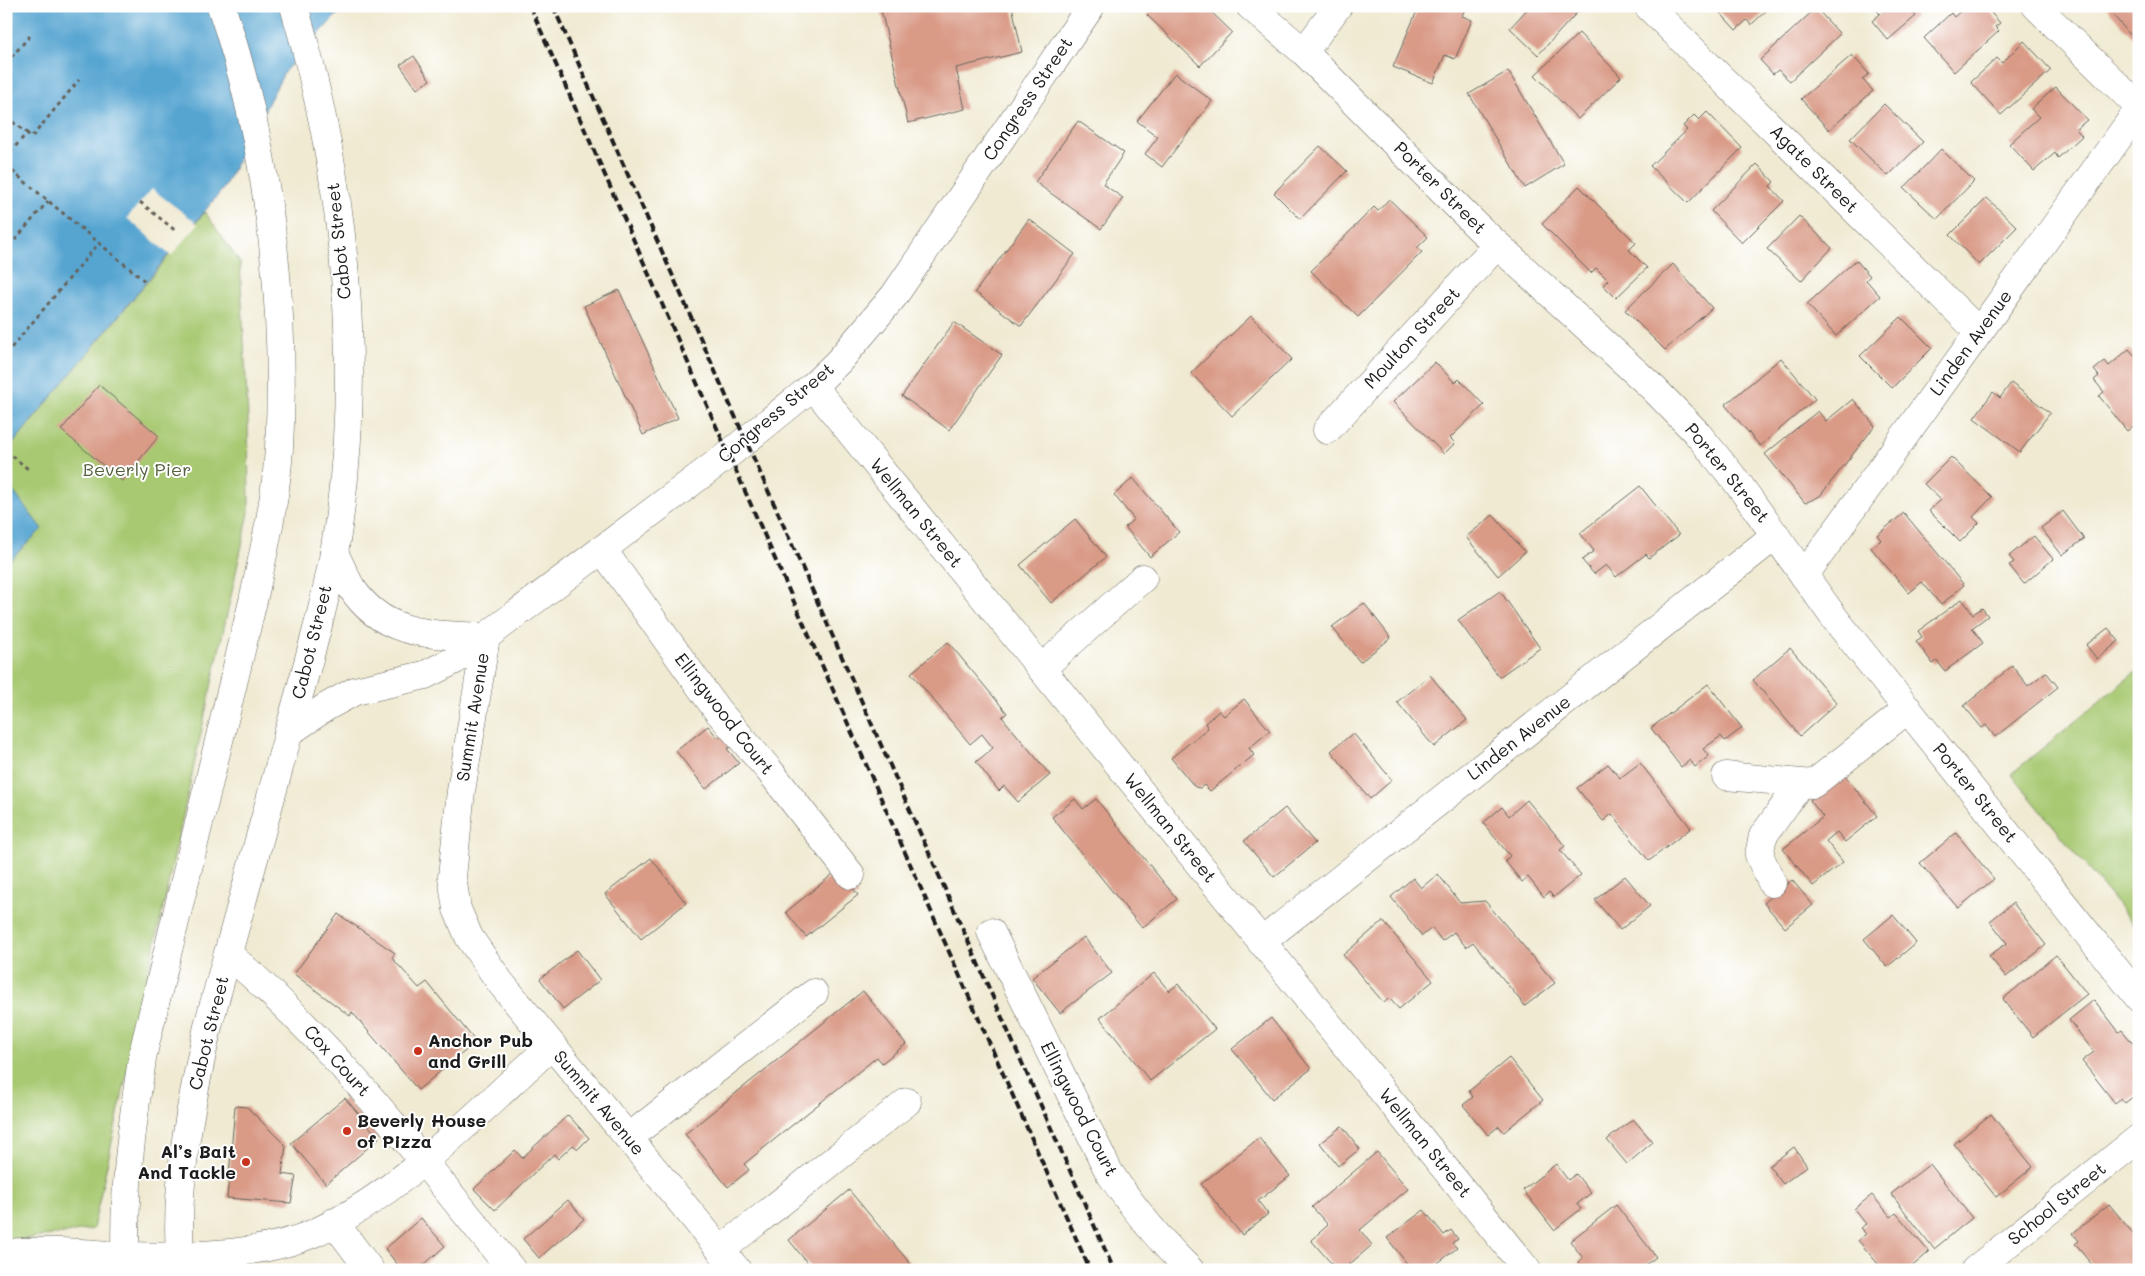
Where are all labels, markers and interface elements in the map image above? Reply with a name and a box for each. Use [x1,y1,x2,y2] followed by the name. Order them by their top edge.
[977,32,1078,165] street label: Congress Street
[1765,119,1864,218] street label: Agate Street
[1389,136,1492,239] street label: Porter Street
[320,182,356,301] street label: Cabot Street
[1358,281,1465,393] street label: Moulton Street
[1924,285,2017,400] street label: Linden Avenue
[712,357,838,468] street label: Congress Street
[1680,417,1775,527] street label: Porter Street
[865,453,968,572] street label: Wellman Street
[83,457,191,481] park label: Beverly Pier
[285,582,337,702] street label: Cabot Street
[670,648,780,779] street label: Ellingwood Court
[450,651,494,783] street label: Summit Avenue
[1462,689,1575,785] street label: Linden Avenue
[1928,737,2023,847] street label: Porter Street
[1119,768,1222,887] street label: Wellman Street
[182,973,234,1093] street label: Cabot Street
[299,1019,376,1101] street label: Cox Court
[428,1028,533,1073] place label: Anchor Pub and Grill
[1036,1037,1124,1180] street label: Ellingwood Court
[412,1045,424,1057] marker: Anchor Pub and Grill
[549,1045,651,1160] street label: Summit Avenue
[1374,1083,1477,1202] street label: Wellman Street
[357,1108,487,1153] place label: Beverly House of Pizza
[341,1125,353,1137] marker: Beverly House of Pizza
[138,1139,236,1184] place label: Al’s Bait And Tackle
[240,1156,252,1168] marker: Al’s Bait And Tackle
[2002,1156,2110,1250] street label: School Street

